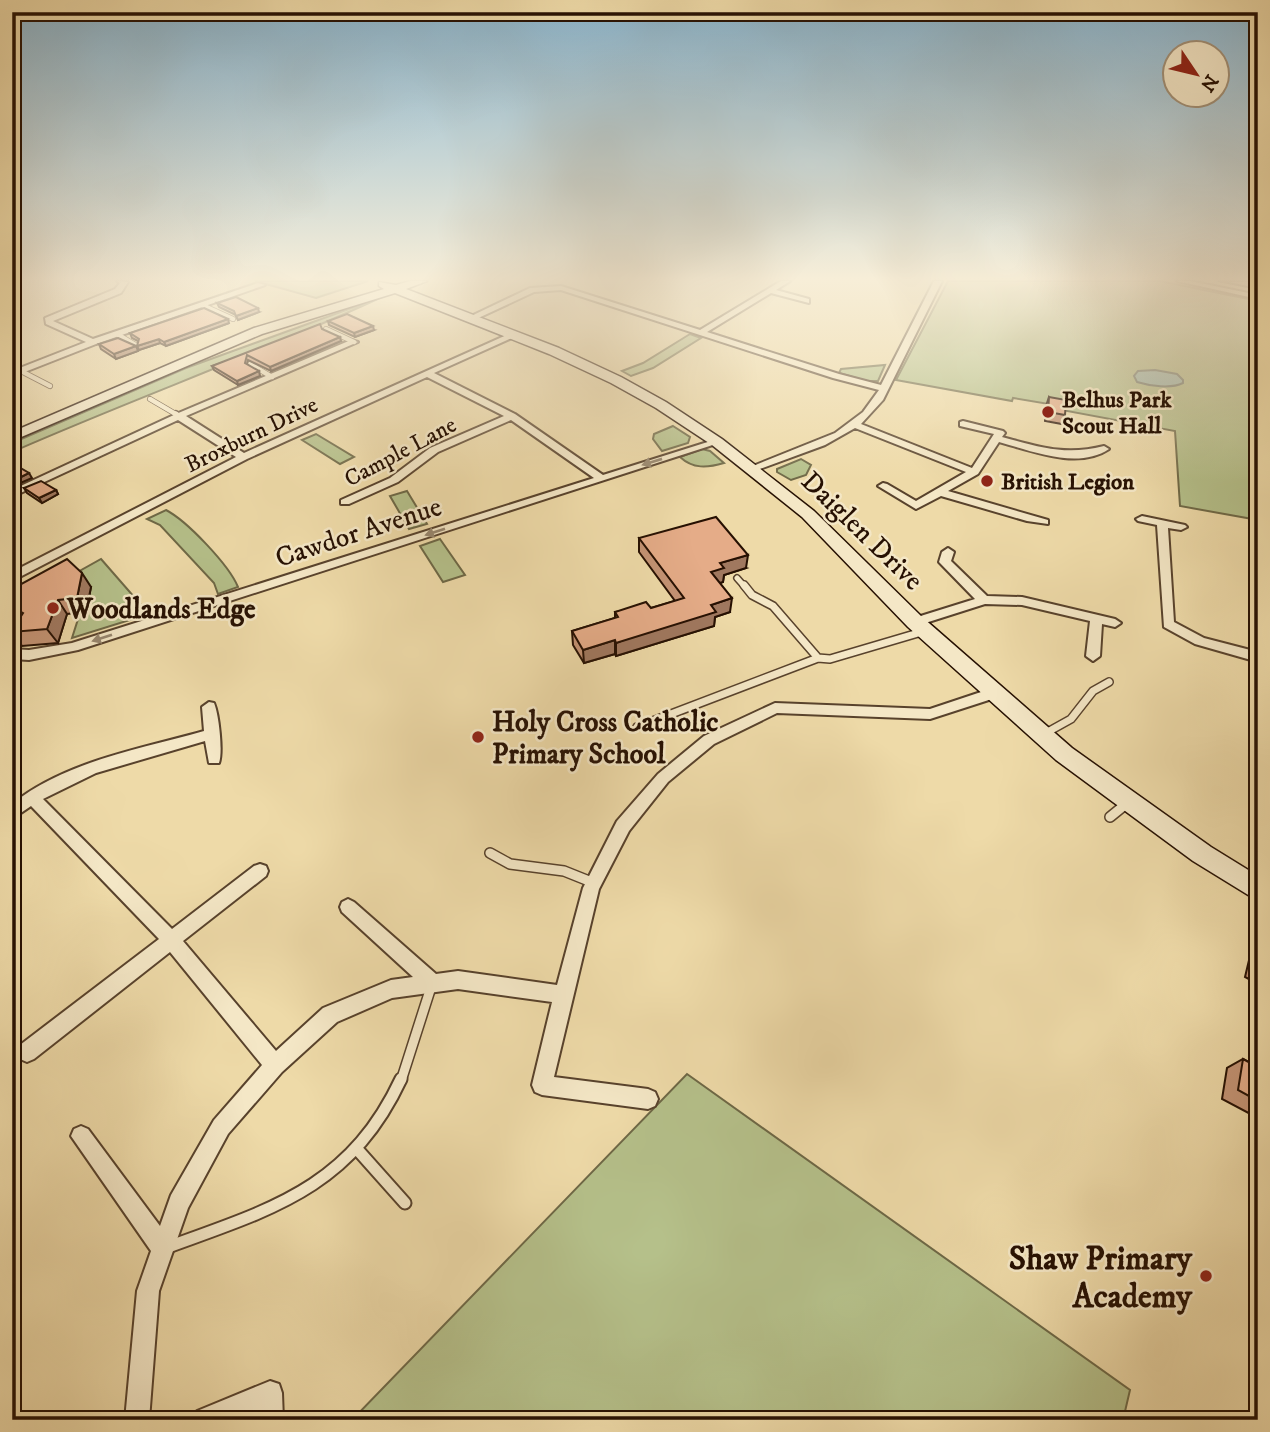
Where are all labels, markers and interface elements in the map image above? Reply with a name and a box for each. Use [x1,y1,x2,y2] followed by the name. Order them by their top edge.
[1162,38,1232,108] north arrow
[1195,70,1223,96] text: N
[1062,386,1172,441] place label: Belhus Park Scout Hall
[181,391,323,480] street label: Broxburn Drive
[1040,404,1056,420] marker: Belhus Park Scout Hall
[340,411,462,494] street label: Cample Lane
[641,457,662,468] one-way arrow
[794,464,930,598] street label: Daiglen Drive
[1001,468,1135,497] place label: British Legion
[979,473,995,489] marker: British Legion
[271,489,446,576] street label: Cawdor Avenue
[425,527,446,537] one-way arrow
[66,592,256,627] place label: Woodlands Edge
[45,600,61,616] marker: Woodlands Edge
[91,633,112,644] one-way arrow
[492,705,718,772] place label: Holy Cross Catholic Primary School
[470,729,486,745] marker: Holy Cross Catholic Primary School
[1009,1239,1193,1318] place label: Shaw Primary Academy
[1198,1268,1214,1284] marker: Shaw Primary Academy

